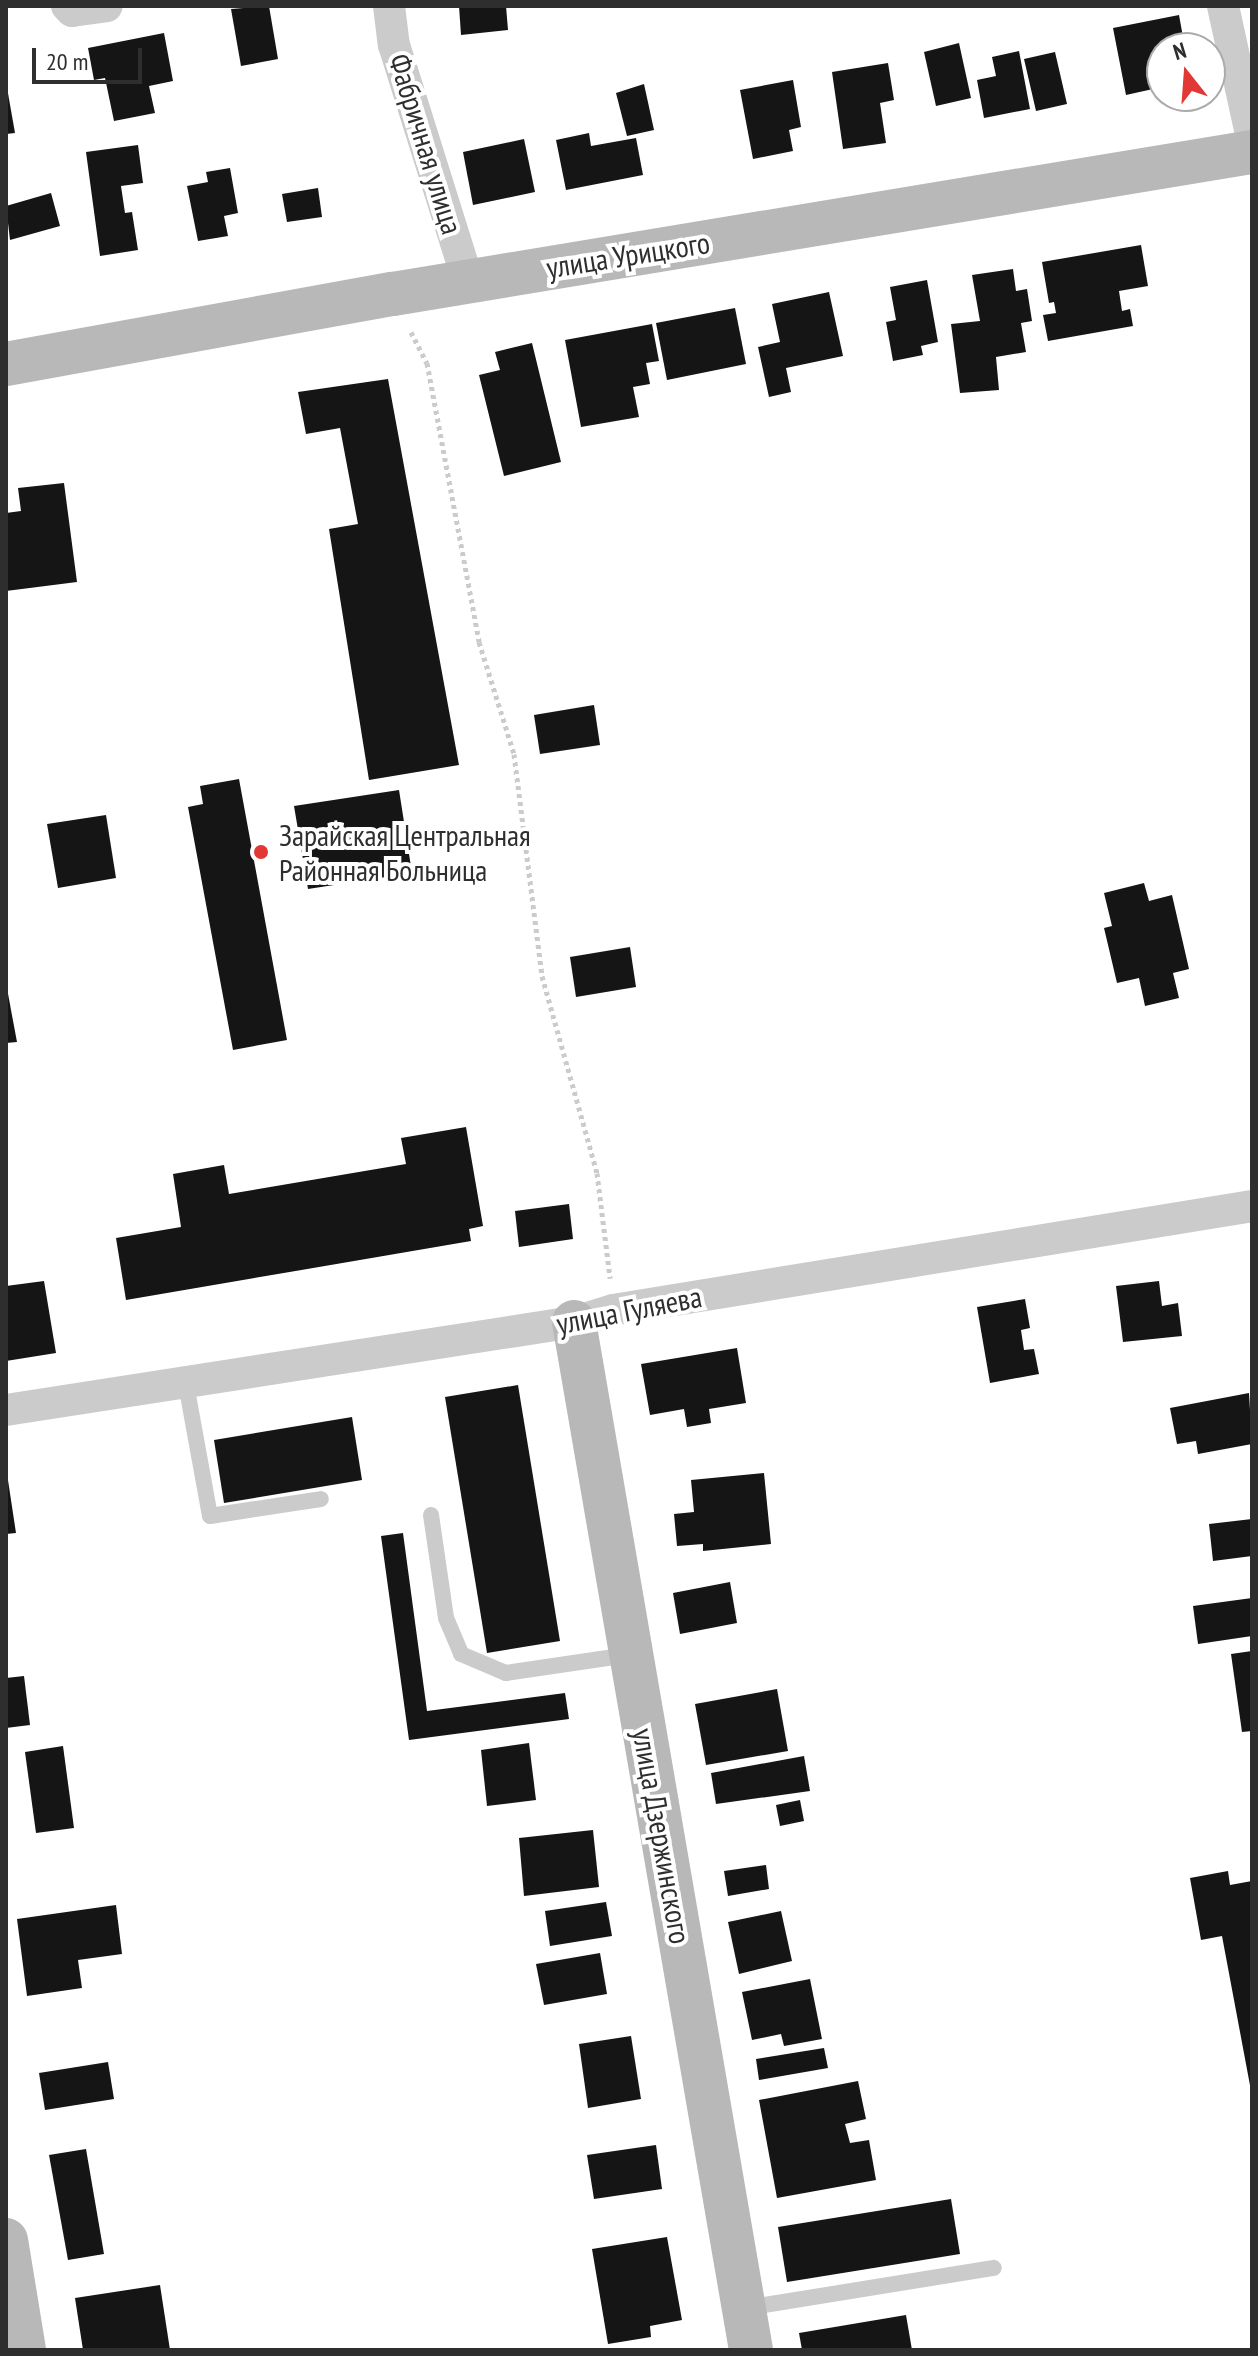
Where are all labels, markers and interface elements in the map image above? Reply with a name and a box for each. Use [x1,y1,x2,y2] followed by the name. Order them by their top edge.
[36,32,146,82] scale bar
[1146,32,1226,112] north arrow
[1170,36,1189,66] text: N
[46,46,88,77] text: 20 m
[382,50,470,238] street label: Фабричная улица
[544,224,712,286] street label: улица Урицкого
[279,817,531,888] place label: Зарайская Центральная Районная Больница
[250,841,272,863] marker: Зарайская Центральная Районная Больница
[553,1278,705,1342] street label: улица Гуляева
[625,1725,699,1947] street label: улица Дзержинского

